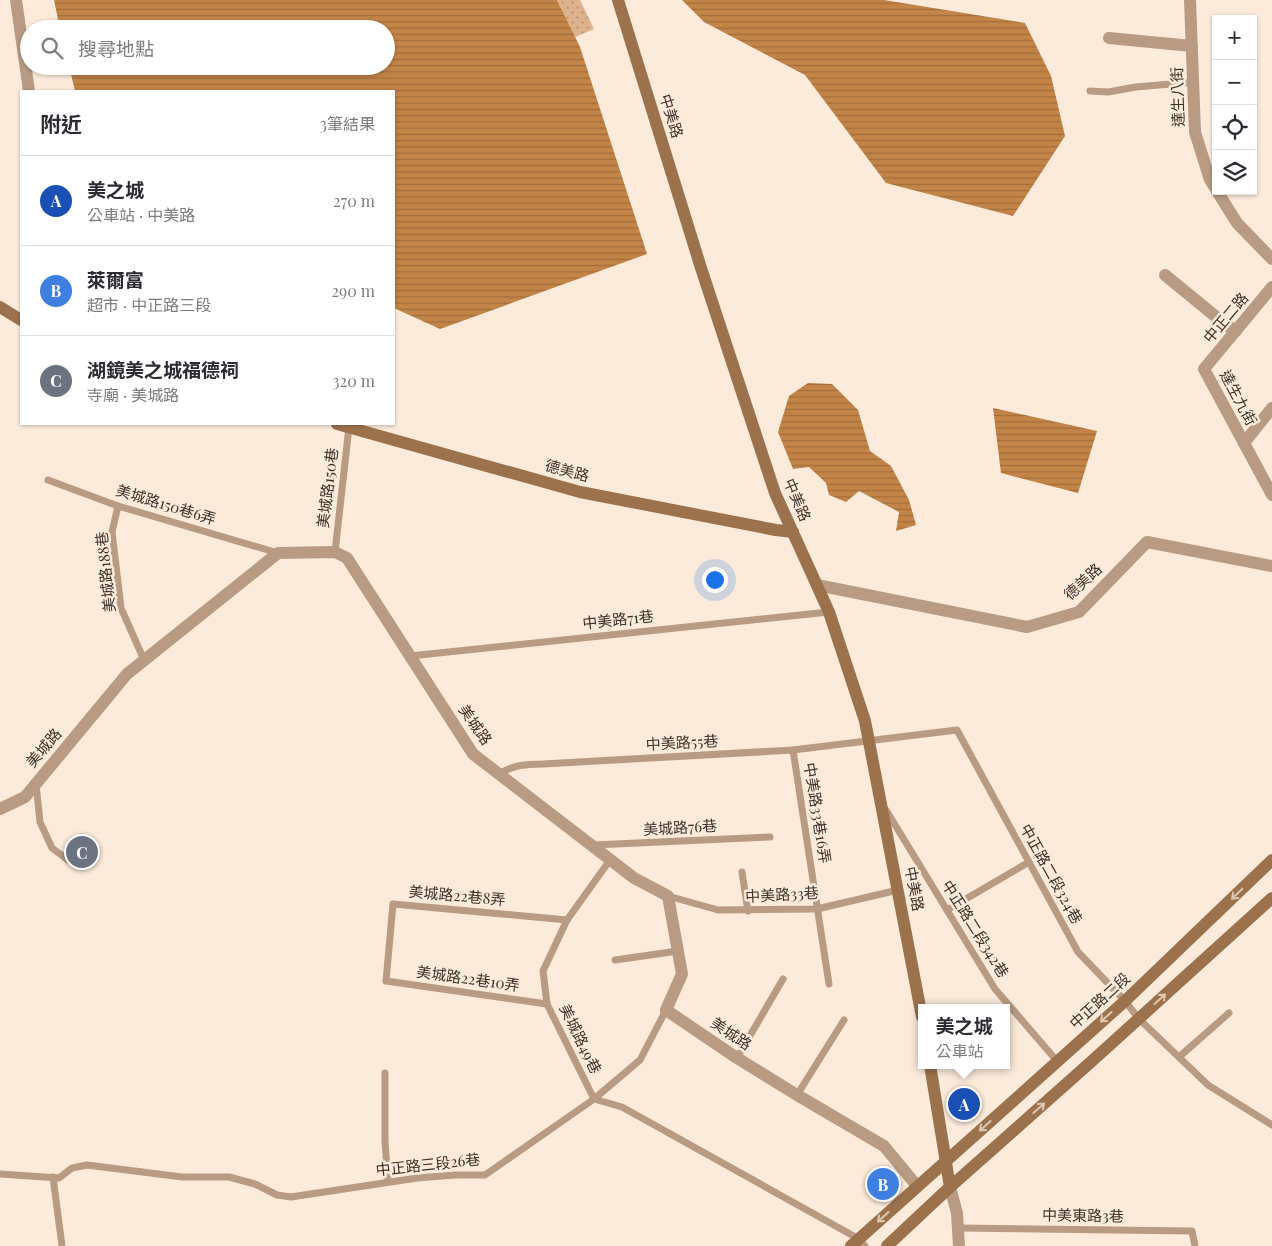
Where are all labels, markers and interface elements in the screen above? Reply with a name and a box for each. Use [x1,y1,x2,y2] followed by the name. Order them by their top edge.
[1212,15,1257,195] map controls
[1212,15,1257,60] button: +
[20,20,395,75] search box
[38,34,66,62] icon: search
[78,35,154,61] text: 搜尋地點
[1212,60,1257,105] button: −
[1166,67,1188,127] street label: 達生八街
[656,91,688,140] street label: 中美路
[1212,105,1257,150] button: locate
[40,109,82,137] text: 附近
[320,113,375,134] text: 3筆結果
[1212,150,1257,195] button: layers
[87,176,144,202] text: 美之城
[51,190,61,211] text: A
[333,190,375,211] text: 270 m
[87,204,195,225] text: 公車站 · 中美路
[87,266,144,292] text: 萊爾富
[51,280,61,301] text: B
[331,280,375,301] text: 290 m
[1198,288,1252,347] street label: 中正二路
[87,294,211,315] text: 超市 · 中正路三段
[87,356,239,382] text: 湖鏡美之城福德祠
[1216,366,1262,429] street label: 達生九街
[50,370,62,391] text: C
[332,370,375,391] text: 320 m
[87,384,179,405] text: 寺廟 · 美城路
[312,447,342,529] street label: 美城路150巷
[543,455,592,486] street label: 德美路
[780,475,816,524] street label: 中美路
[114,479,219,529] street label: 美城路150巷6弄
[91,531,119,614] street label: 美城路188巷
[1059,559,1106,604] street label: 德美路
[702,567,728,593] your location
[581,605,655,633] street label: 中美路71巷
[455,700,497,749] street label: 美城路
[21,724,65,771] street label: 美城路
[645,730,719,754] street label: 中美路55巷
[800,761,836,865] street label: 中美路33巷16弄
[643,815,717,839] street label: 美城路76巷
[1016,820,1088,927] street label: 中正路二段324巷
[66,833,98,871] pin: C
[901,865,929,913] street label: 中美路
[938,876,1014,981] street label: 中正路二段342巷
[408,881,506,909] street label: 美城路22巷8弄
[745,882,819,906] street label: 中美路33巷
[1230,888,1243,900] one-way arrow
[415,961,521,995] street label: 美城路22巷10弄
[1065,968,1134,1033] street label: 中正路二段
[1154,994,1167,1005] one-way arrow
[555,1000,606,1077] street label: 美城路49巷
[918,1004,1010,1069] popup
[707,1012,756,1054] street label: 美城路
[935,1012,993,1038] text: 美之城
[1099,1012,1112,1023] one-way arrow
[935,1040,984,1061] text: 公車站
[948,1085,980,1123] pin: A
[1033,1102,1046,1114] one-way arrow
[978,1120,991,1132] one-way arrow
[375,1149,481,1179] street label: 中正路三段26巷
[867,1165,899,1203] pin: B
[1042,1204,1124,1226] street label: 中美東路3巷
[877,1211,890,1223] one-way arrow

